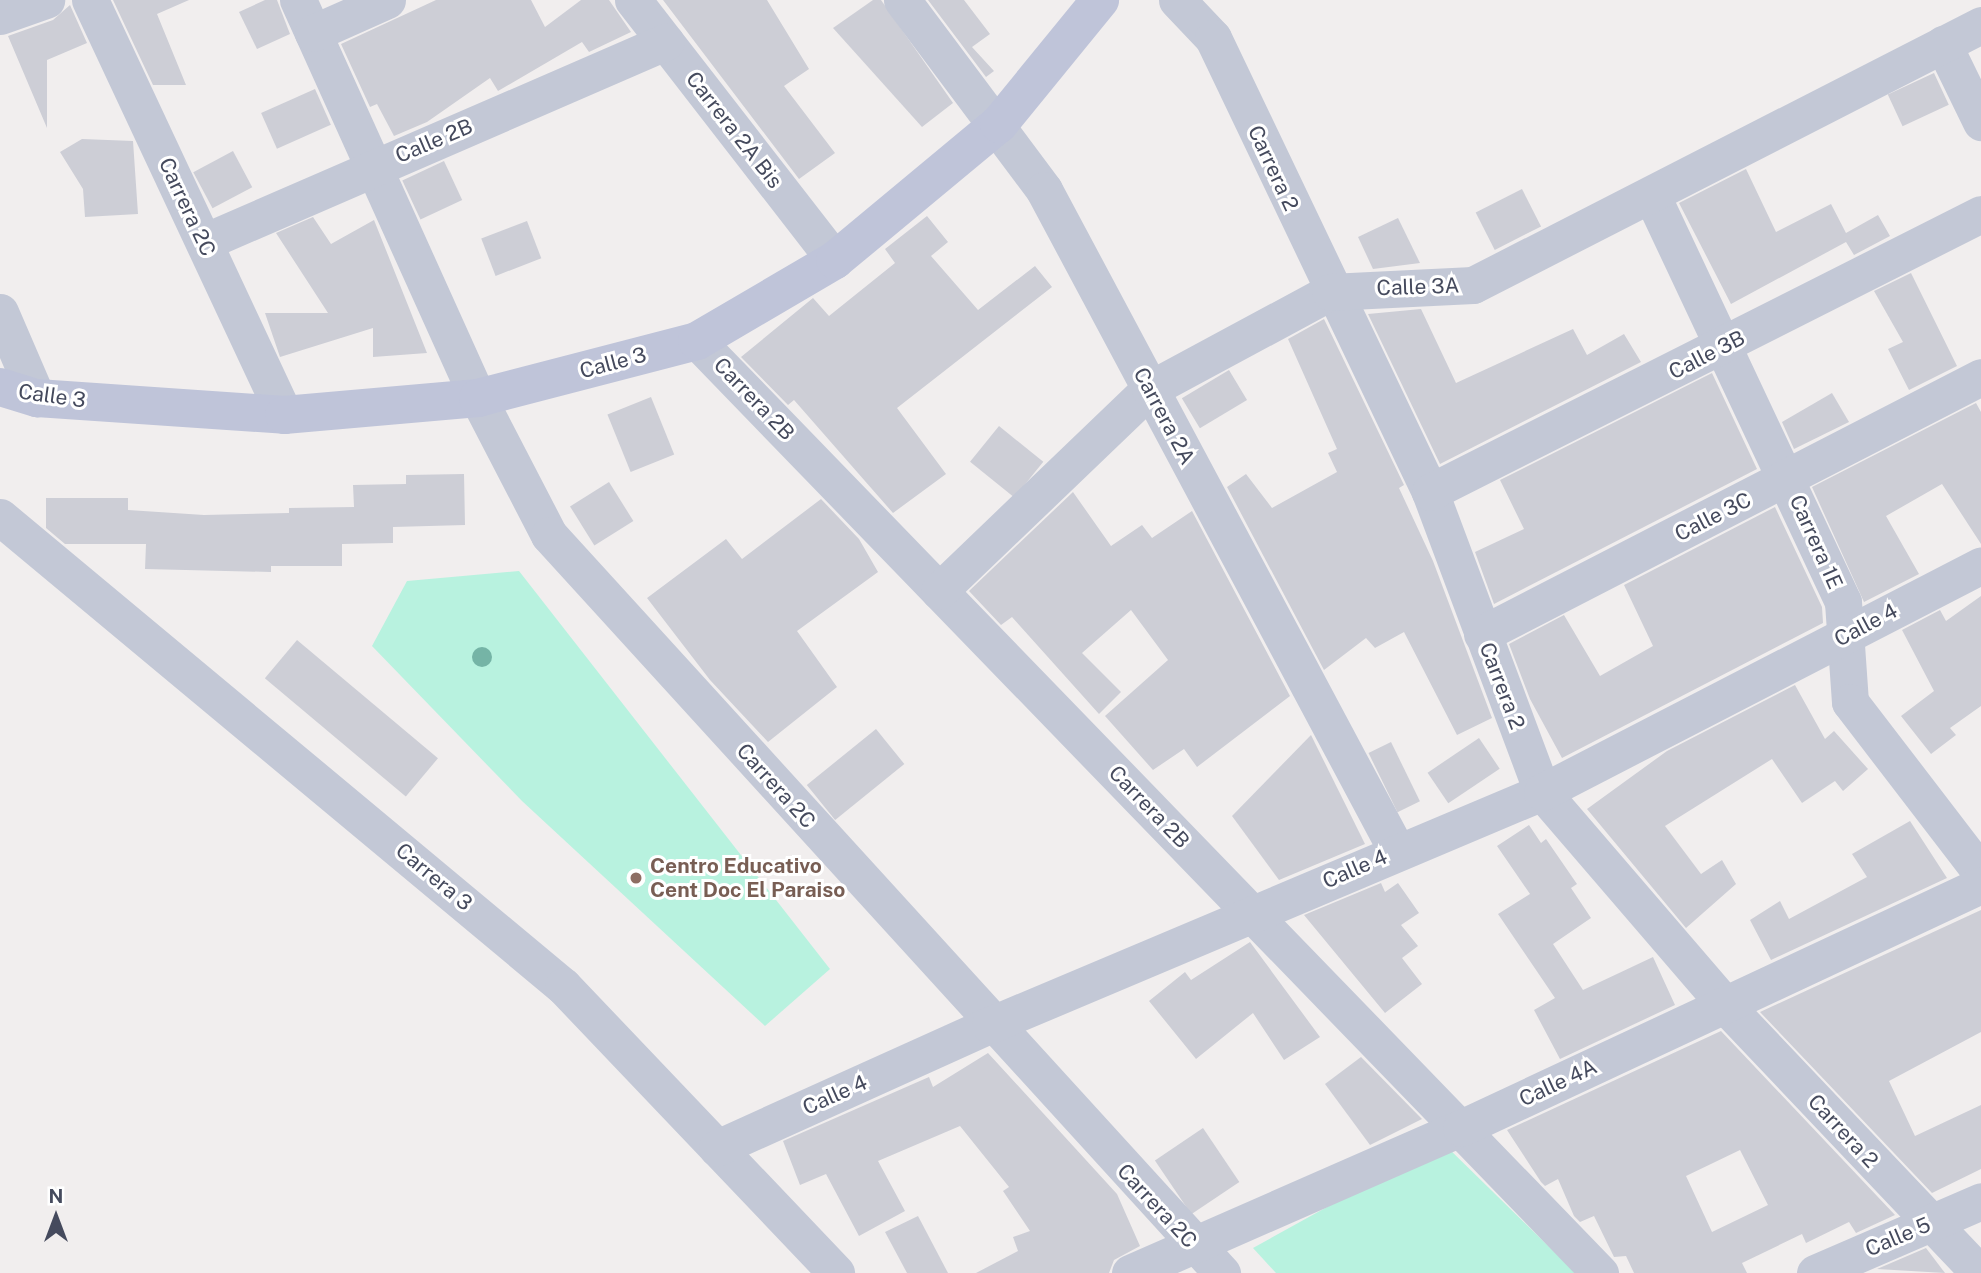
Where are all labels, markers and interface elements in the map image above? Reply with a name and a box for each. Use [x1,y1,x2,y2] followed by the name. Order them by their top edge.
[681,67,787,193] street label: Carrera 2A Bis
[392,113,476,169] street label: Calle 2B
[1242,121,1304,215] street label: Carrera 2
[153,154,221,260] street label: Carrera 2C
[1376,273,1460,301] street label: Calle 3A
[1665,325,1749,385] street label: Calle 3B
[577,342,649,384] street label: Calle 3
[708,352,800,446] street label: Carrera 2B
[1128,363,1200,469] street label: Carrera 2A
[17,379,87,413] street label: Calle 3
[1671,487,1755,547] street label: Calle 3C
[1784,491,1848,593] street label: Carrera 1E
[1830,598,1902,652] street label: Calle 4
[1474,639,1530,733] street label: Carrera 2
[731,738,821,834] street label: Carrera 2C
[1103,760,1195,854] street label: Carrera 2B
[391,838,477,916] street label: Carrera 3
[1319,844,1391,894] street label: Calle 4
[650,853,845,903] place label: Centro Educativo Cent Doc El Paraiso
[628,870,644,886] marker: Centro Educativo Cent Doc El Paraiso
[1515,1054,1601,1112] street label: Calle 4A
[799,1070,871,1120] street label: Calle 4
[1803,1089,1883,1173] street label: Carrera 2
[1112,1159,1202,1253] street label: Carrera 2C
[21,1182,91,1252] north arrow
[49,1185,63,1207] text: N
[1862,1212,1934,1262] street label: Calle 5

